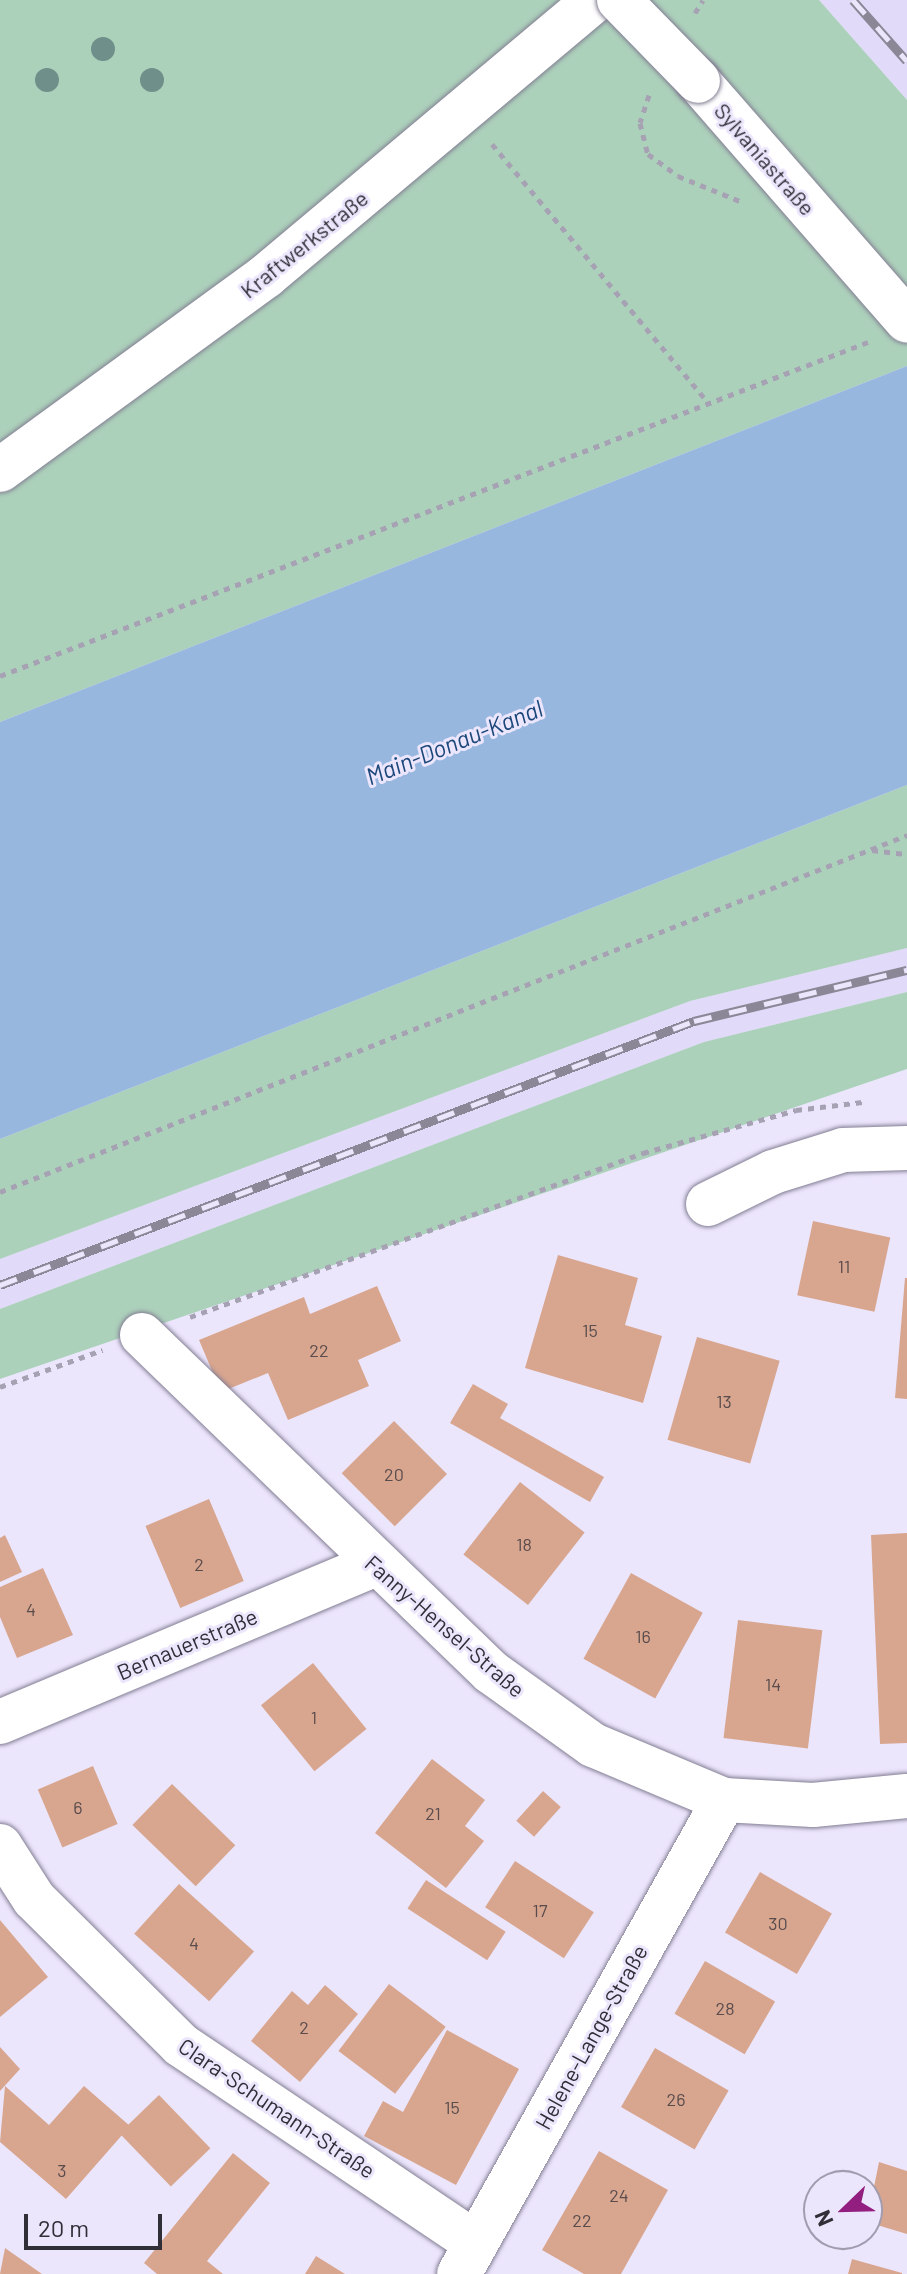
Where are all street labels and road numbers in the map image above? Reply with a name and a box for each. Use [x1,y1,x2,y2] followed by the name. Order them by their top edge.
[709,98,821,220] street label: Sylvaniastraße
[235,185,373,303] street label: Kraftwerkstraße
[360,1549,530,1703] street label: Fanny-Hensel-Straße
[113,1603,261,1685] street label: Bernauerstraße
[529,1940,653,2134] street label: Helene-Lange-Straße
[174,2032,380,2184] street label: Clara-Schumann-Straße

